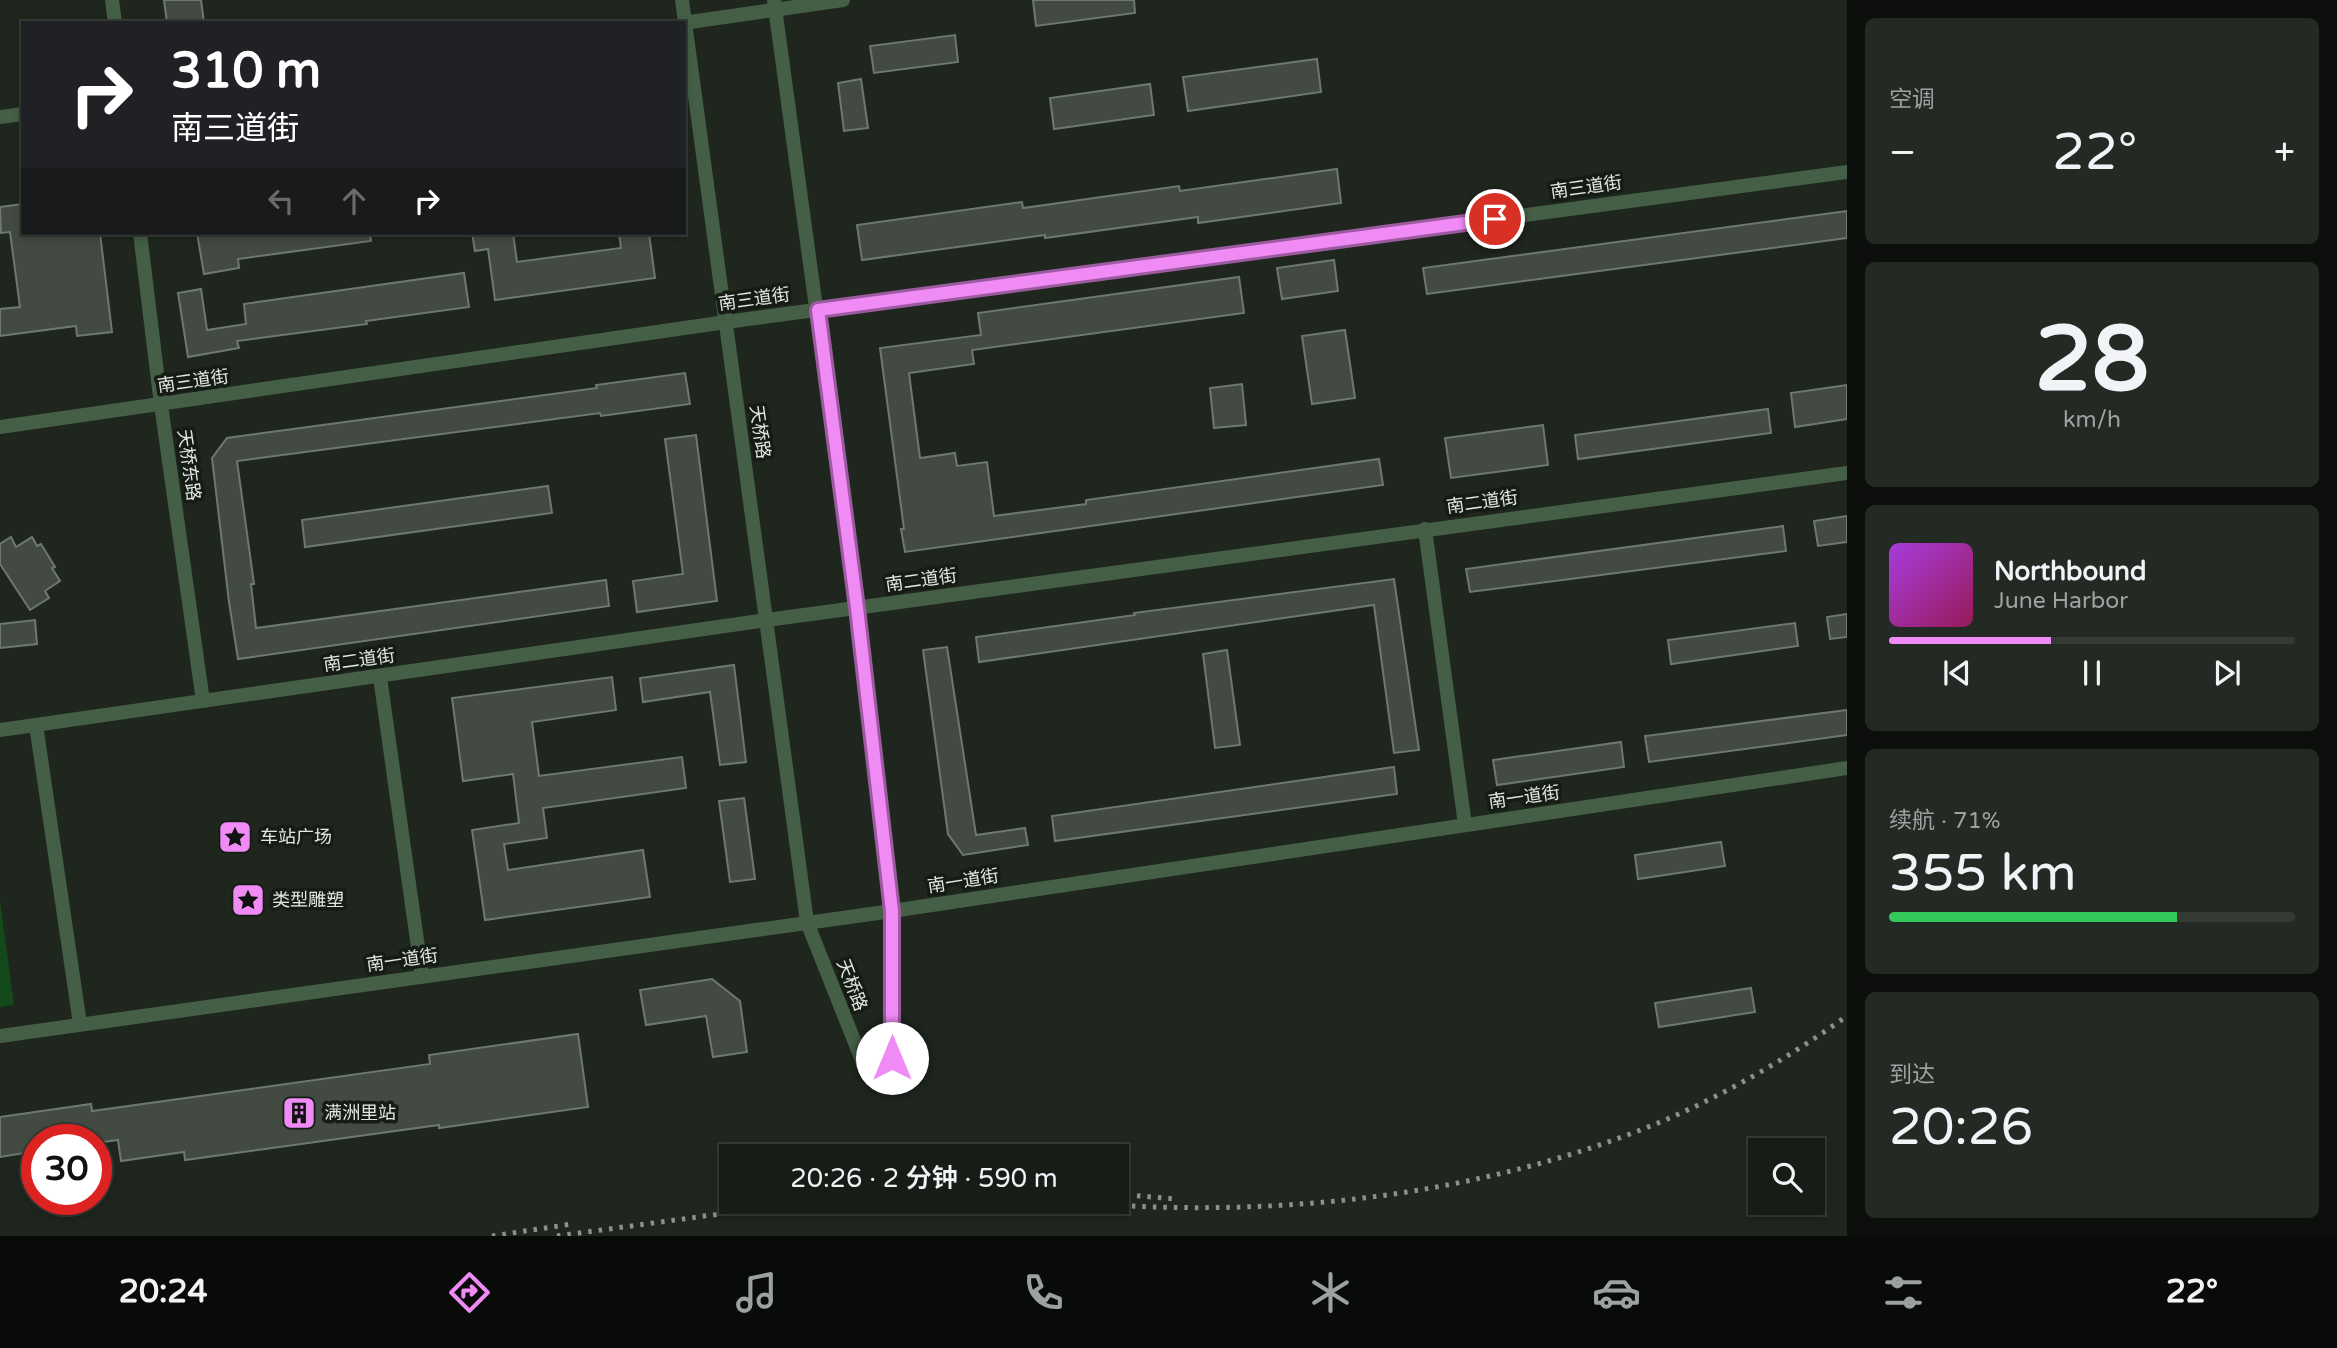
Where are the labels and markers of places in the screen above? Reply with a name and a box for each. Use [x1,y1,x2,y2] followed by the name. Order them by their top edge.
[1465,189,1525,249] pin
[216,818,254,856] place icon: 车站广场
[260,826,332,848] place label: 车站广场
[229,881,267,919] place icon: 类型雕塑
[272,889,344,911] place label: 类型雕塑
[280,1094,318,1132] building icon: 满洲里站
[324,1102,396,1124] place label: 满洲里站

